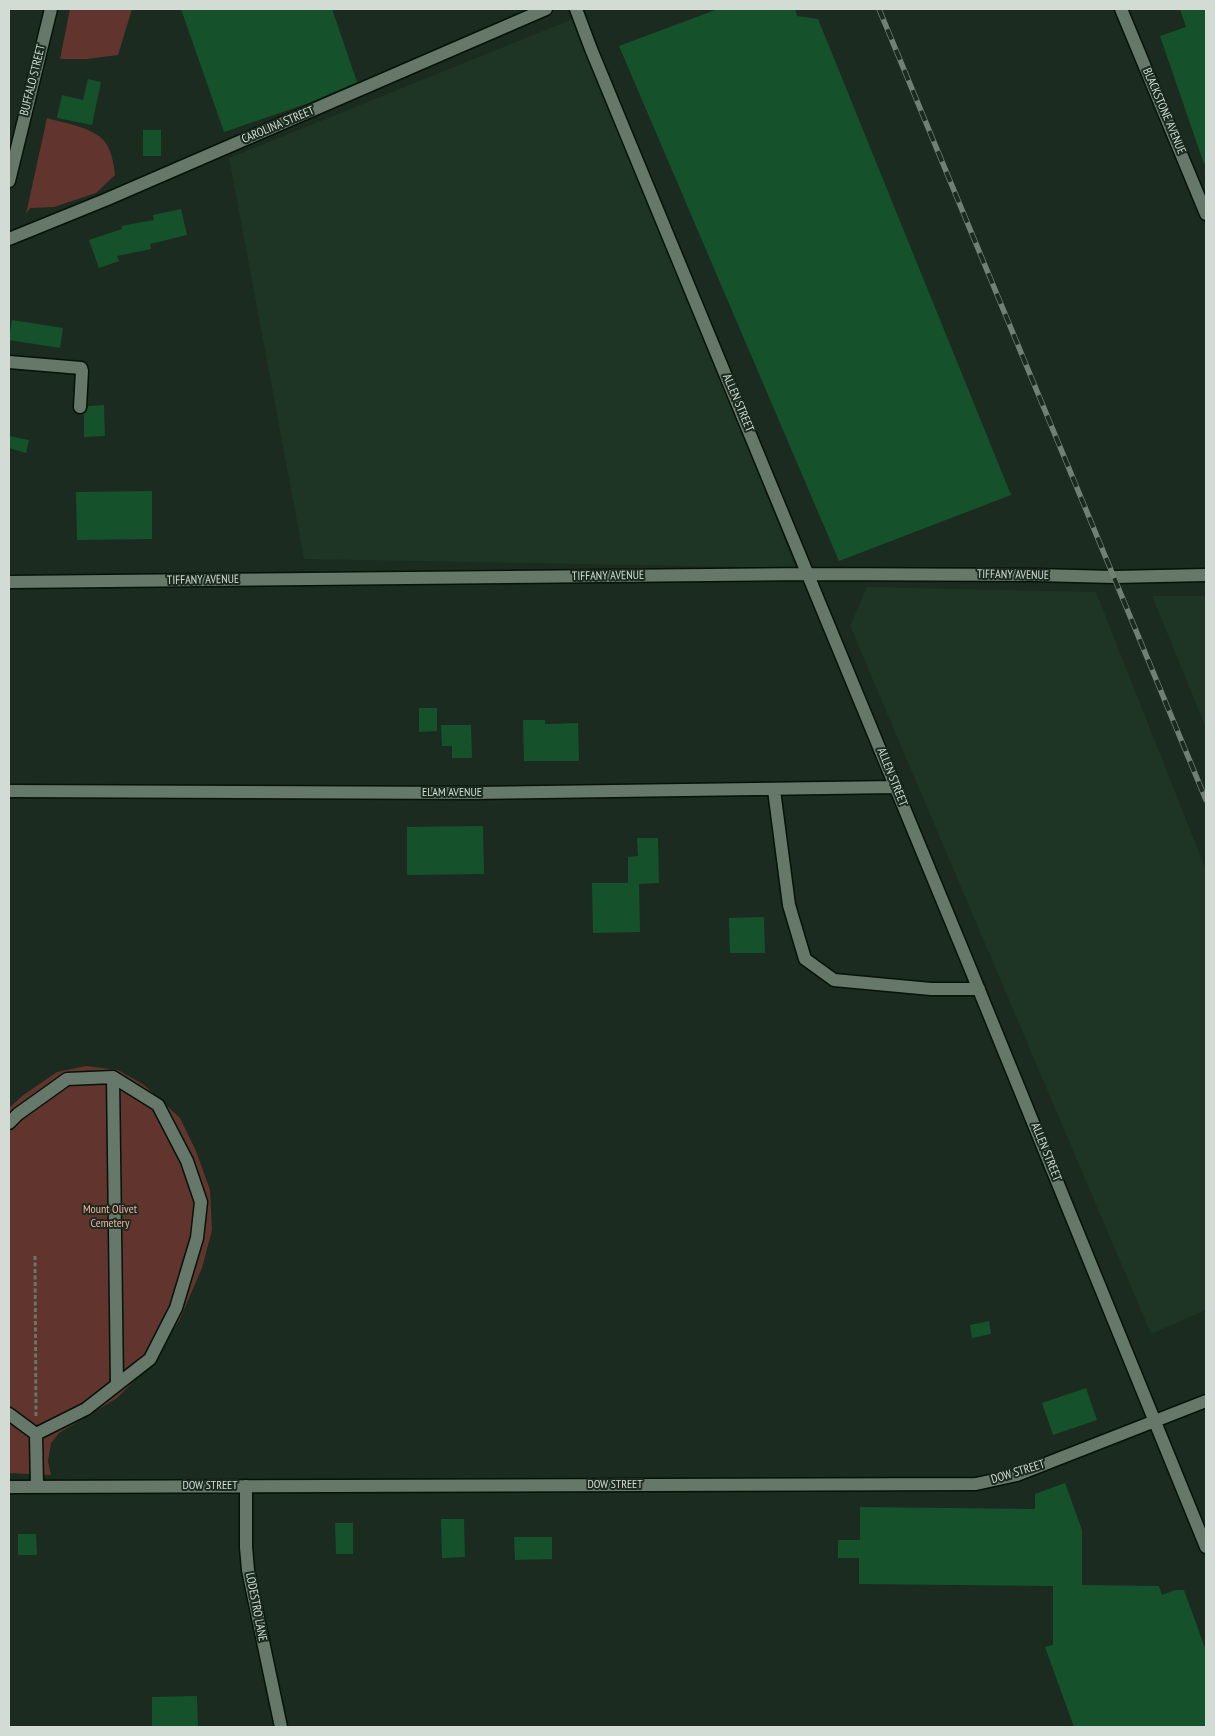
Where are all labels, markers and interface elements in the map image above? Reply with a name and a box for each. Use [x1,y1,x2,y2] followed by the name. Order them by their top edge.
[17,43,49,117] street label: BUFFALO STREET
[1139,66,1189,156] street label: BLACKSTONE AVENUE
[240,103,316,147] street label: CAROLINA STREET
[719,372,757,434] street label: ALLEN STREET
[977,567,1049,583] street label: TIFFANY AVENUE
[572,568,644,584] street label: TIFFANY AVENUE
[167,572,239,588] street label: TIFFANY AVENUE
[874,746,910,808] street label: ALLEN STREET
[422,786,482,800] street label: ELAM AVENUE
[1028,1121,1064,1183] street label: ALLEN STREET
[83,1203,137,1231] park label: Mount Olivet Cemetery
[989,1457,1047,1487] street label: DOW STREET
[587,1478,643,1492] street label: DOW STREET
[182,1479,238,1493] street label: DOW STREET
[242,1571,270,1643] street label: LODESTRO LANE

